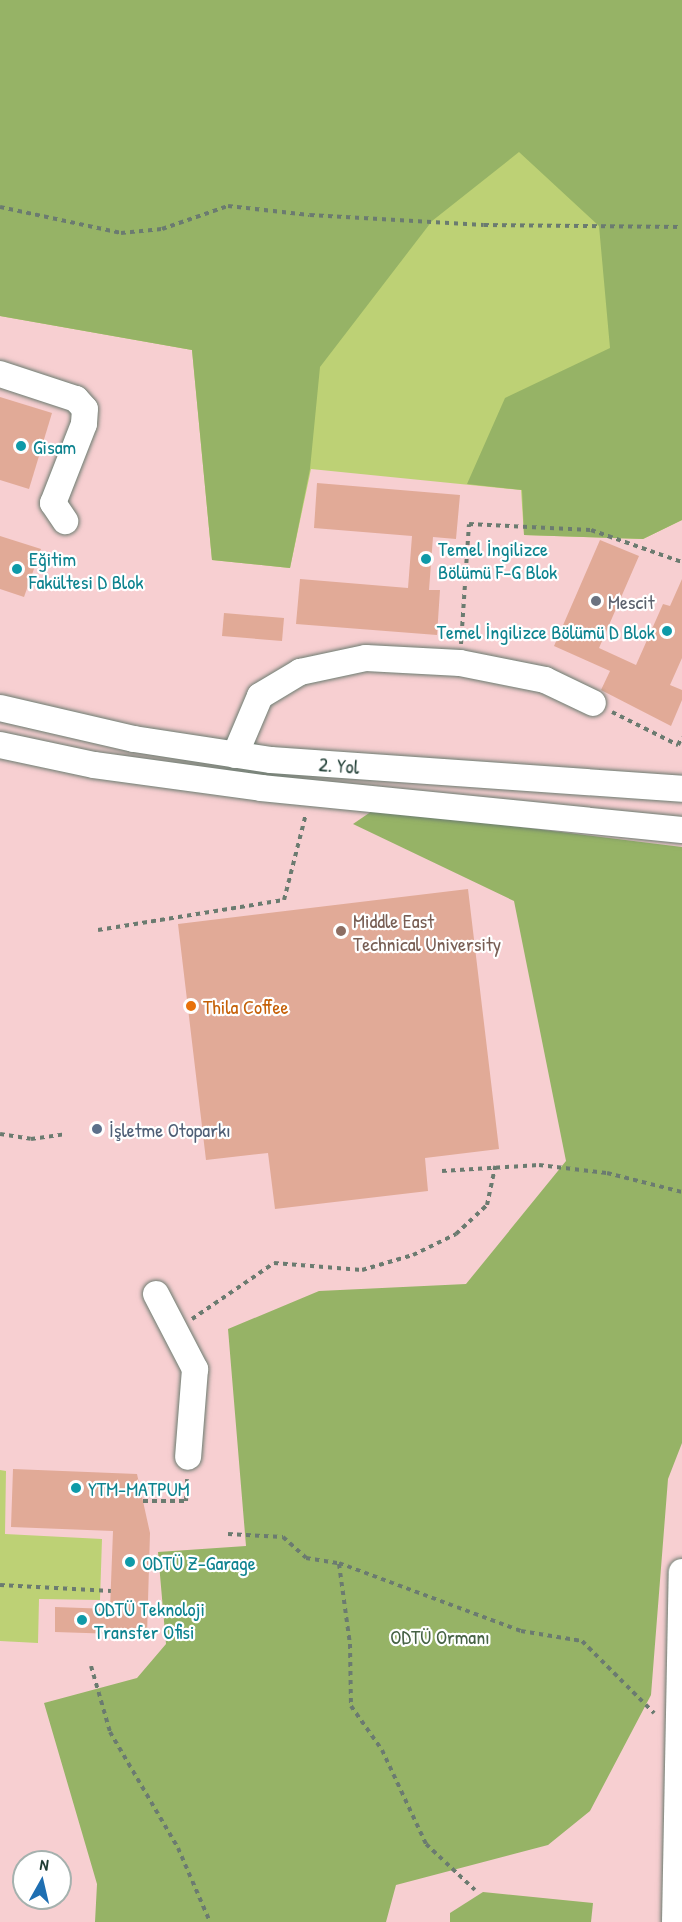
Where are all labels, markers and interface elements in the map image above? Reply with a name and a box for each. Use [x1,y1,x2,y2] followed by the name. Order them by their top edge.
[33,434,76,458] place label: Gisam
[14,439,28,453] marker: Gisam
[438,536,557,583] place label: Temel İngilizce Bölümü F-G Blok
[29,546,143,593] place label: Eğitim Fakültesi D Blok
[419,552,433,566] marker: Temel İngilizce Bölümü F-G Blok
[10,562,24,576] marker: Eğitim Fakültesi D Blok
[608,589,655,613] place label: Mescit
[589,594,603,608] marker: Mescit
[437,619,655,643] place label: Temel İngilizce Bölümü D Blok
[660,624,674,638] marker: Temel İngilizce Bölümü D Blok
[318,752,360,778] street label: 2. Yol
[353,908,501,955] place label: Middle East Technical University
[334,924,348,938] marker: Middle East Technical University
[203,994,288,1018] place label: Thila Coffee
[184,999,198,1013] marker: Thila Coffee
[109,1117,231,1141] place label: İşletme Otoparkı
[90,1122,104,1136] marker: İşletme Otoparkı
[88,1476,190,1500] place label: YTM-MATPUM
[69,1481,83,1495] marker: YTM-MATPUM
[142,1550,256,1574] place label: ODTÜ Z-Garage
[123,1555,137,1569] marker: ODTÜ Z-Garage
[94,1596,205,1643] place label: ODTÜ Teknoloji Transfer Ofisi
[75,1613,89,1627] marker: ODTÜ Teknoloji Transfer Ofisi
[390,1624,490,1648] park label: ODTÜ Ormanı
[12,1850,72,1910] north arrow
[38,1853,50,1876] text: N

